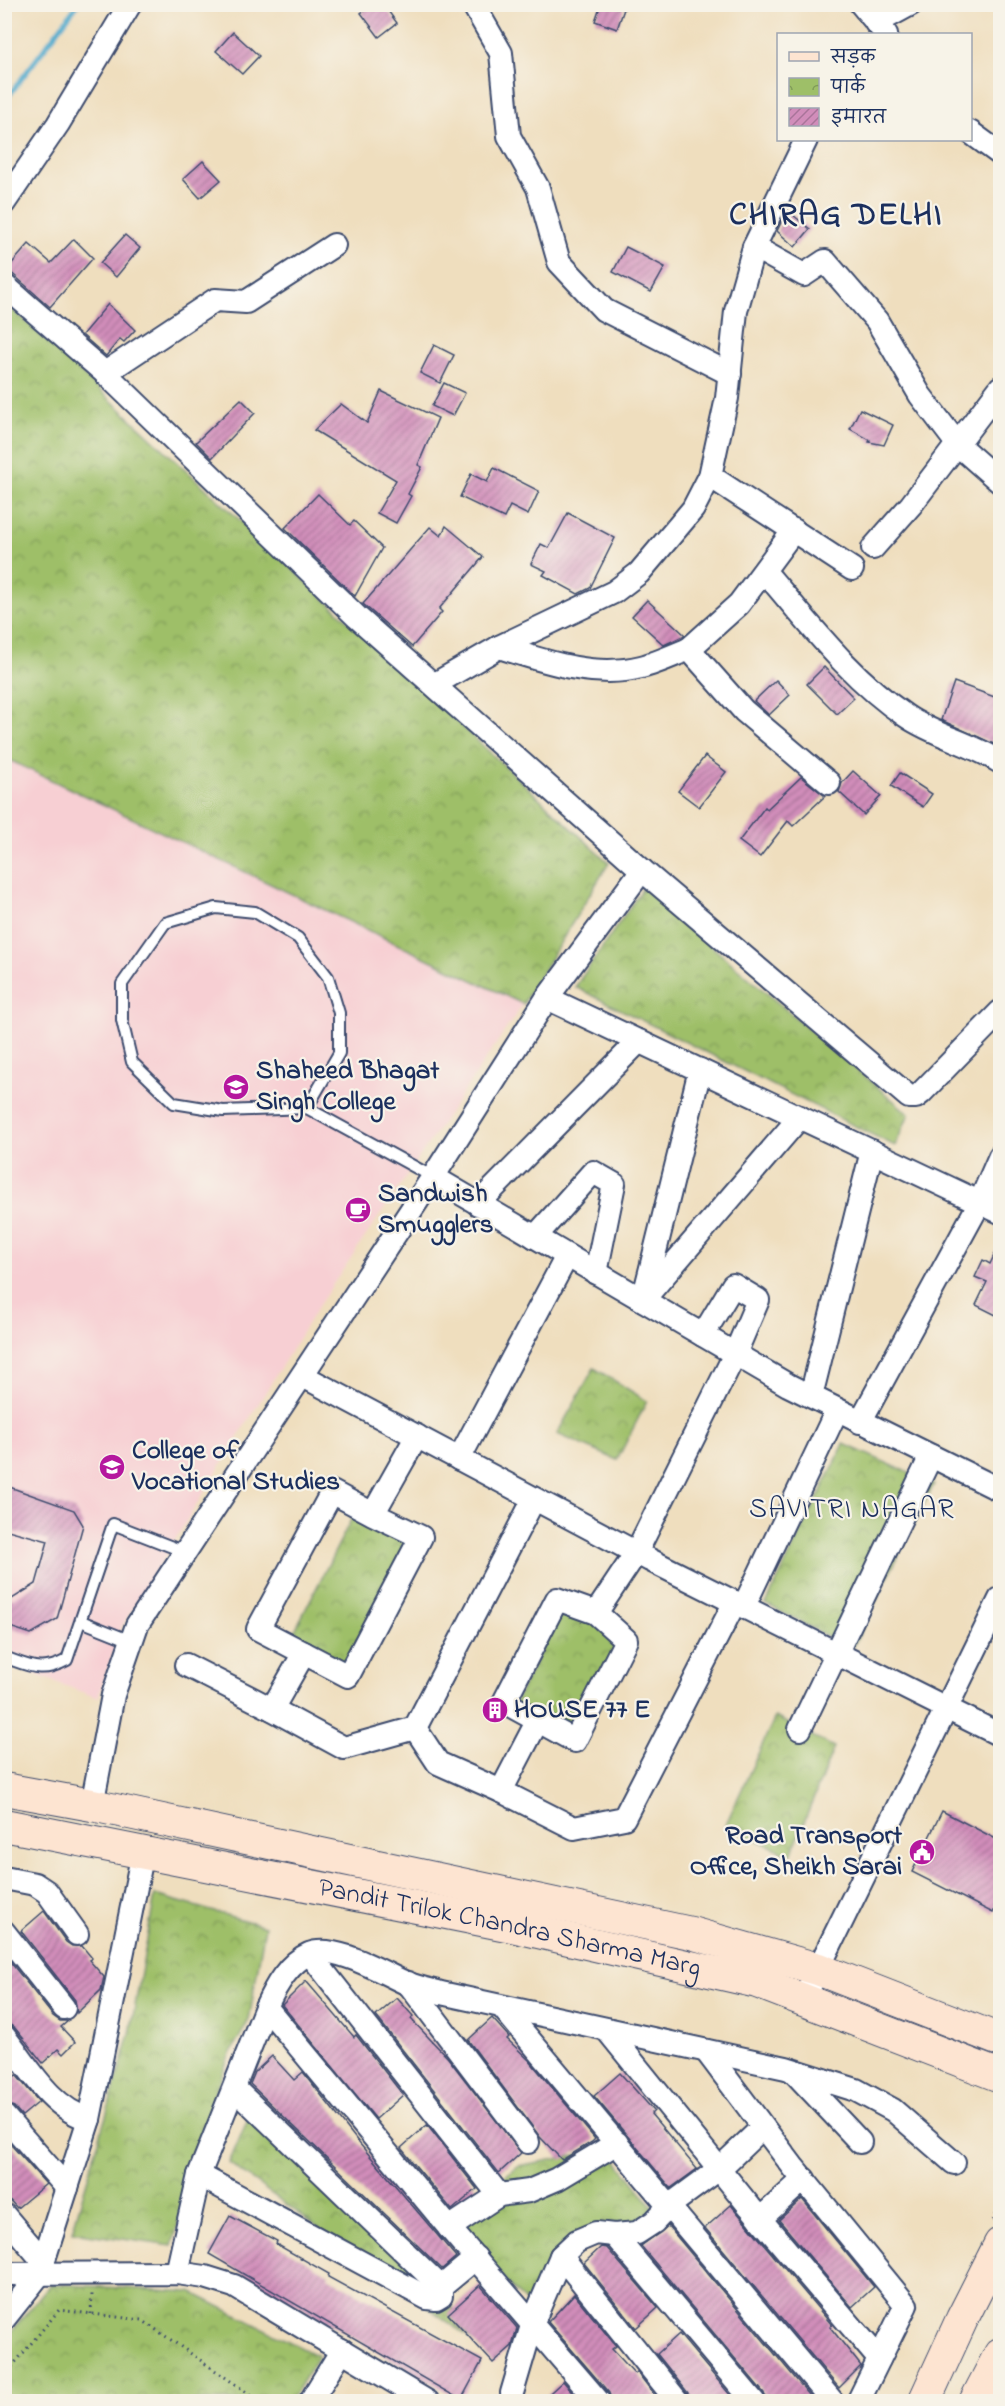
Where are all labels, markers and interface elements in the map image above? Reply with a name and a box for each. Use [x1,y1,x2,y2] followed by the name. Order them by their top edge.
[777,33,972,141] legend
[830,46,876,72] text: सड़क
[830,73,866,102] text: पार्क
[831,106,887,132] text: इमारत
[729,192,943,240] district label: CHIRAG DELHI
[256,1052,440,1123] place label: Shaheed Bhagat Singh College
[221,1072,251,1102] school or university icon: Shaheed Bhagat Singh College
[378,1175,494,1246] place label: Sandwish Smugglers
[343,1195,373,1225] cafe icon: Sandwish Smugglers
[131,1432,340,1502] place label: College of Vocational Studies
[97,1452,127,1482] school or university icon: College of Vocational Studies
[749,1490,955,1531] district label: SAVITRI NAGAR
[514,1691,650,1730] place label: HOUSE 77 E
[480,1695,510,1725] building icon: HOUSE 77 E
[690,1817,903,1887] place label: Road Transport Office, Sheikh Sarai
[907,1837,937,1867] public building icon: Road Transport Office, Sheikh Sarai
[315,1868,705,1988] street label: Pandit Trilok Chandra Sharma Marg

